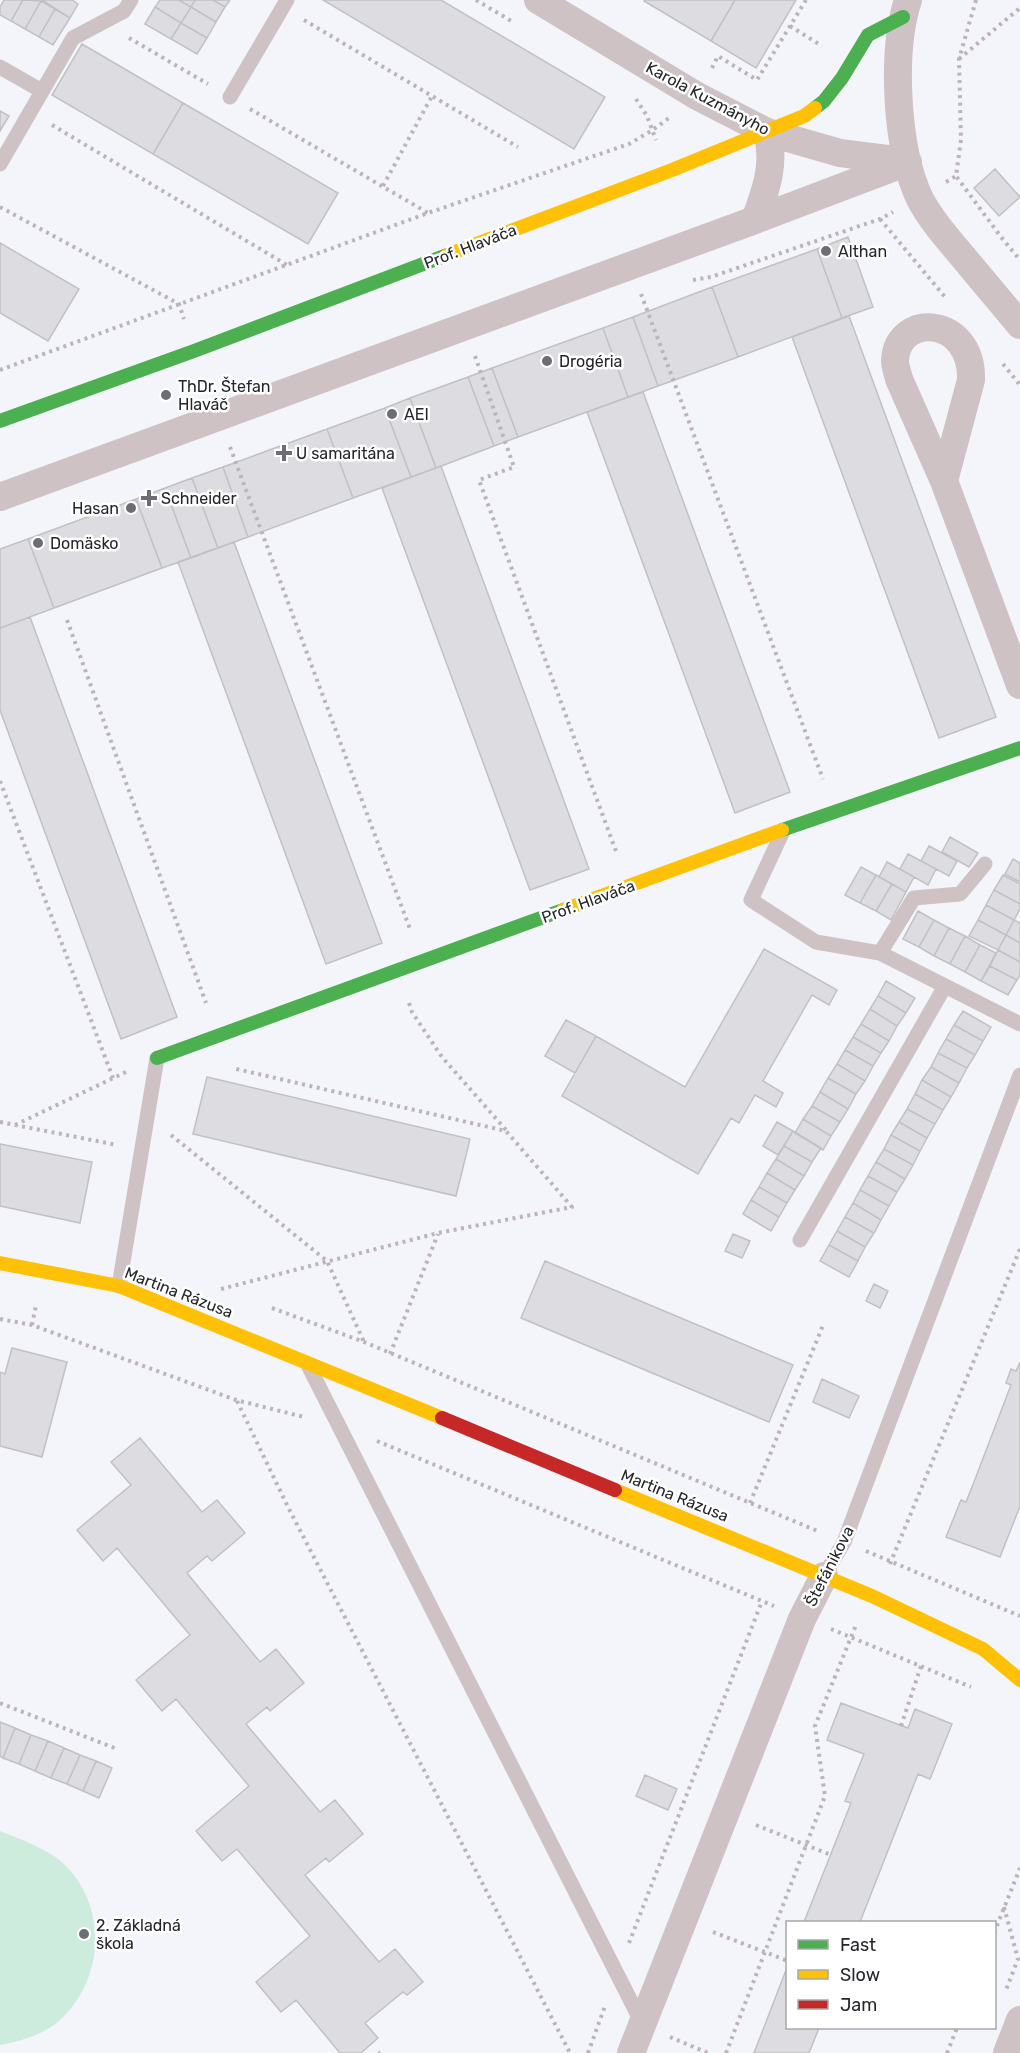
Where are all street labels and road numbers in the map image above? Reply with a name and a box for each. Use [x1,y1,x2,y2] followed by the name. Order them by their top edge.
[643,58,773,139] street label: Karola Kuzmányho
[421,220,519,273] street label: Prof. Hlaváča
[539,876,637,927] street label: Prof. Hlaváča
[122,1263,236,1322] street label: Martina Rázusa
[618,1465,731,1526] street label: Martina Rázusa
[800,1522,858,1610] street label: Štefánikova

